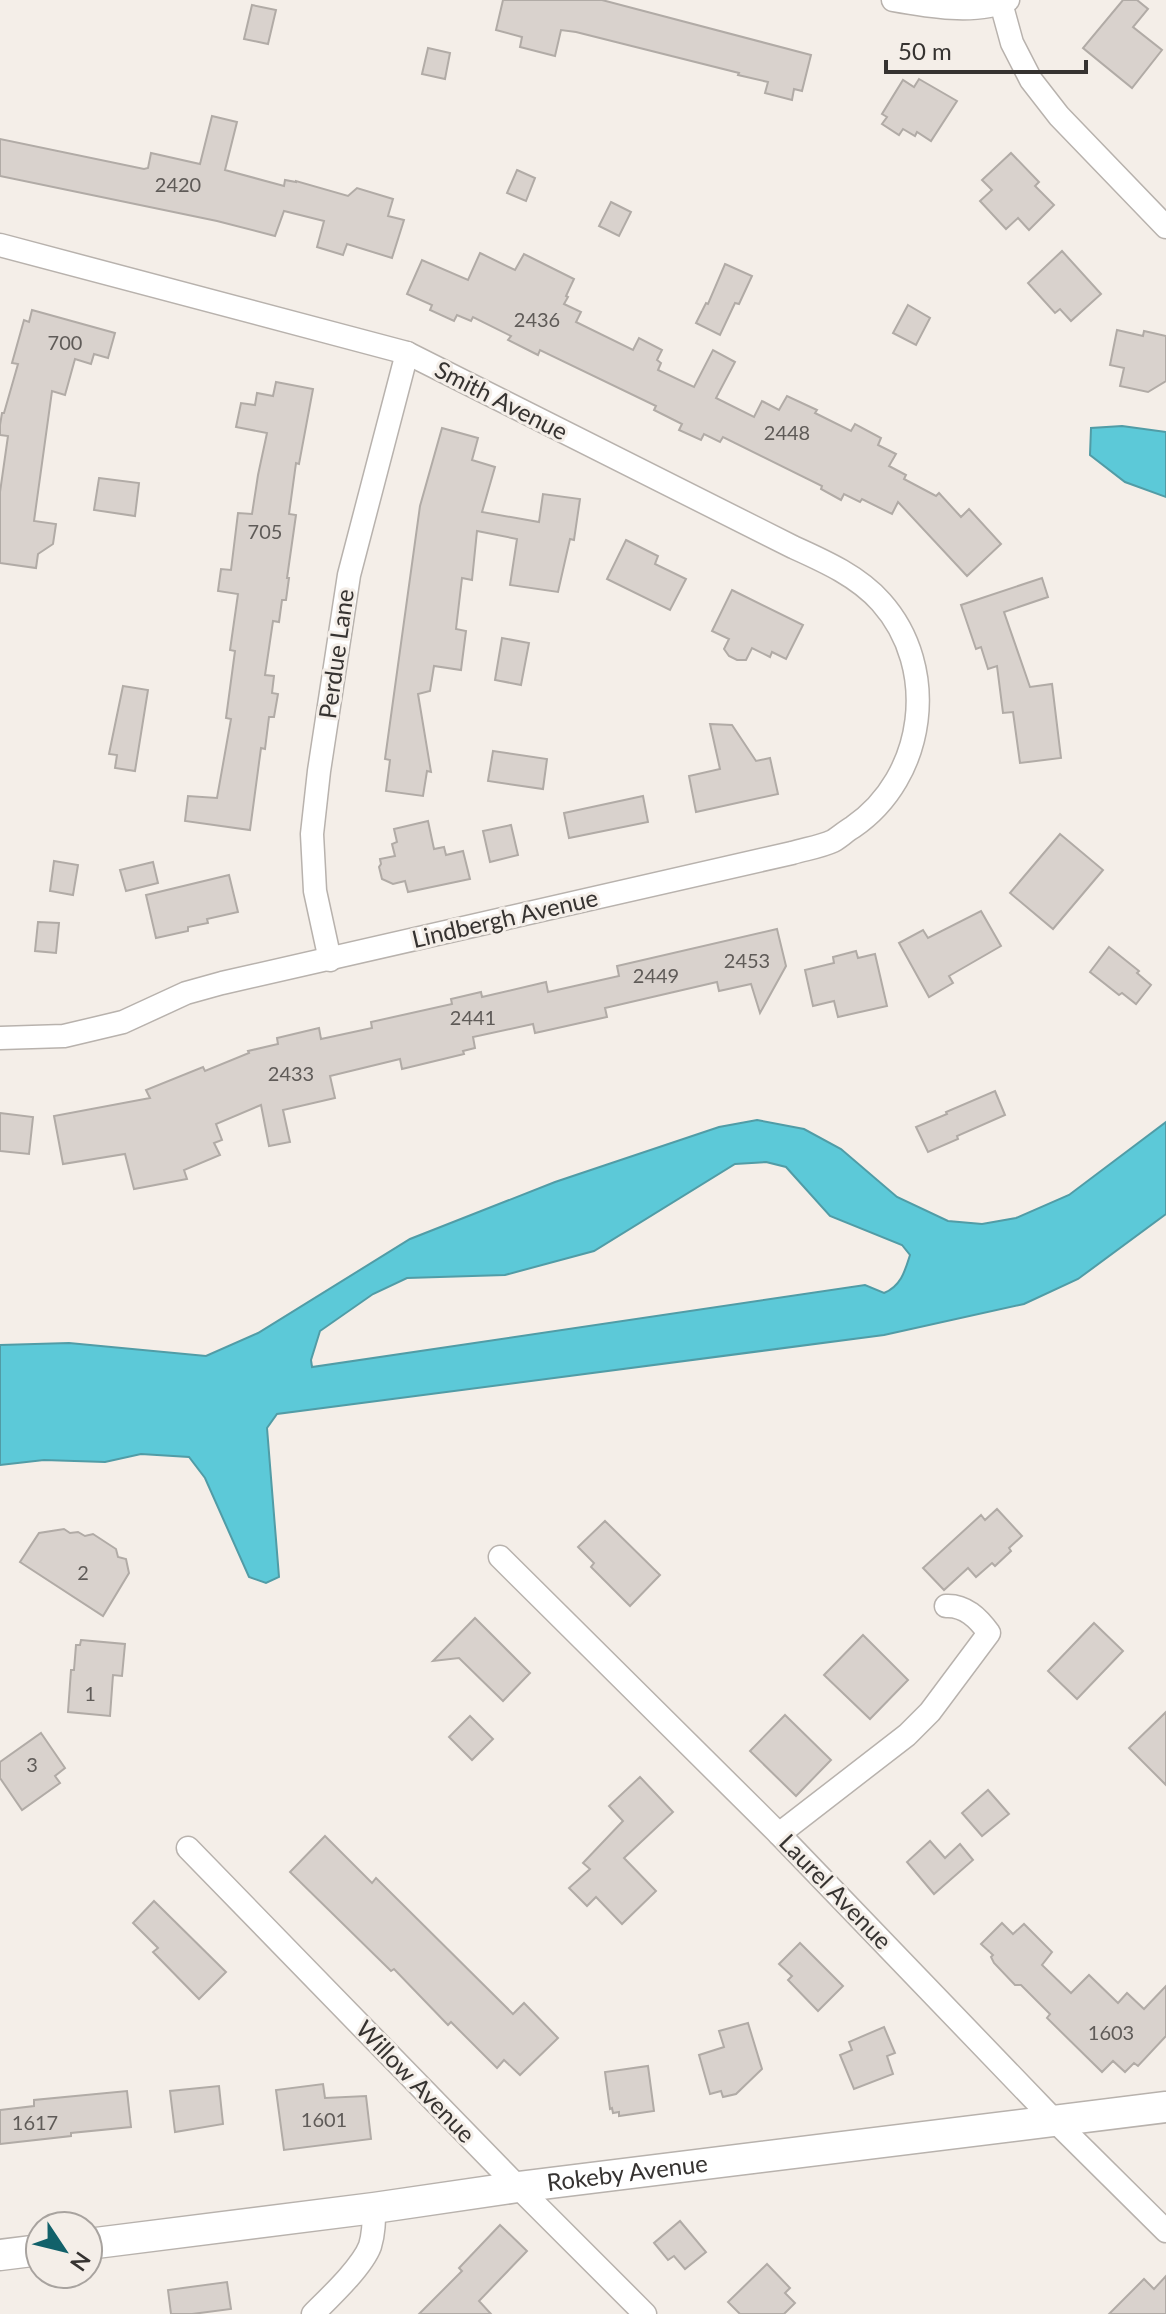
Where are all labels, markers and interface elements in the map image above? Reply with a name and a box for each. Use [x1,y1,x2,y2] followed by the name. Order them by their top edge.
[886,24,1086,74] scale bar
[898,36,952,65] text: 50 m
[155,172,201,196] house number: 2420
[514,307,560,331] house number: 2436
[48,330,82,354] house number: 700
[430,354,573,446] street label: Smith Avenue
[764,420,810,444] house number: 2448
[248,519,282,543] house number: 705
[312,587,359,721] street label: Perdue Lane
[409,882,601,953] street label: Lindbergh Avenue
[724,948,770,972] house number: 2453
[633,963,679,987] house number: 2449
[450,1005,496,1029] house number: 2441
[268,1061,314,1085] house number: 2433
[77,1560,89,1584] house number: 2
[84,1681,96,1705] house number: 1
[26,1752,38,1776] house number: 3
[774,1827,898,1955] street label: Laurel Avenue
[351,2014,482,2148] street label: Willow Avenue
[1088,2020,1134,2044] house number: 1603
[301,2107,347,2131] house number: 1601
[12,2110,58,2134] house number: 1617
[545,2148,709,2196] street label: Rokeby Avenue
[24,2210,104,2290] north arrow
[65,2247,97,2276] text: N

